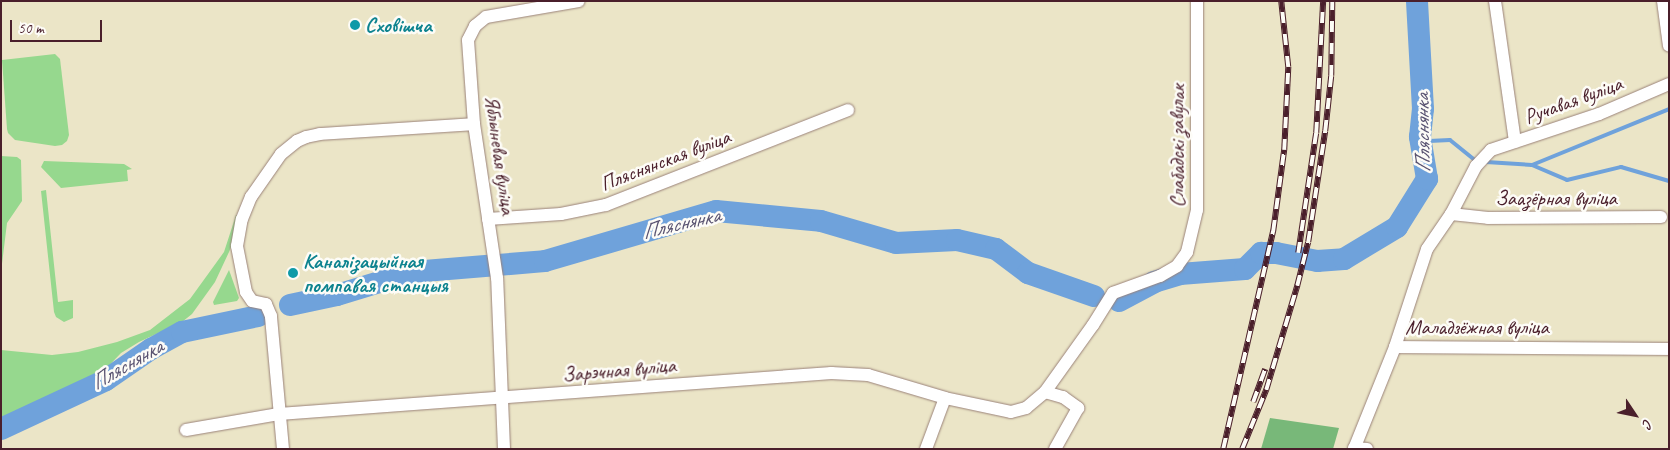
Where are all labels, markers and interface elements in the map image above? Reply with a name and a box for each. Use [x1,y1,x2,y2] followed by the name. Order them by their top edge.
[12,10,105,42] scale bar
[365,12,432,38] place label: Сховішча
[18,19,44,38] text: 50 m
[349,19,361,31] marker: Сховішча
[1521,71,1625,129] street label: Ручавая вуліца
[1164,84,1190,208] street label: Слабадскі завулак
[1409,93,1437,173] water label: Пляснянка
[479,94,521,216] street label: Яблыневая вуліца
[597,124,733,196] street label: Пляснянская вуліца
[1496,185,1616,211] street label: Заазёрная вуліца
[640,202,722,246] water label: Пляснянка
[303,248,448,298] place label: Каналізацыйная помпавая станцыя
[287,267,299,279] marker: Каналізацыйная помпавая станцыя
[1406,314,1548,340] street label: Маладзёжная вуліца
[86,334,168,396] water label: Пляснянка
[562,353,676,387] street label: Зарэчная вуліца
[1610,390,1660,440] north arrow
[1639,416,1657,431] text: С

